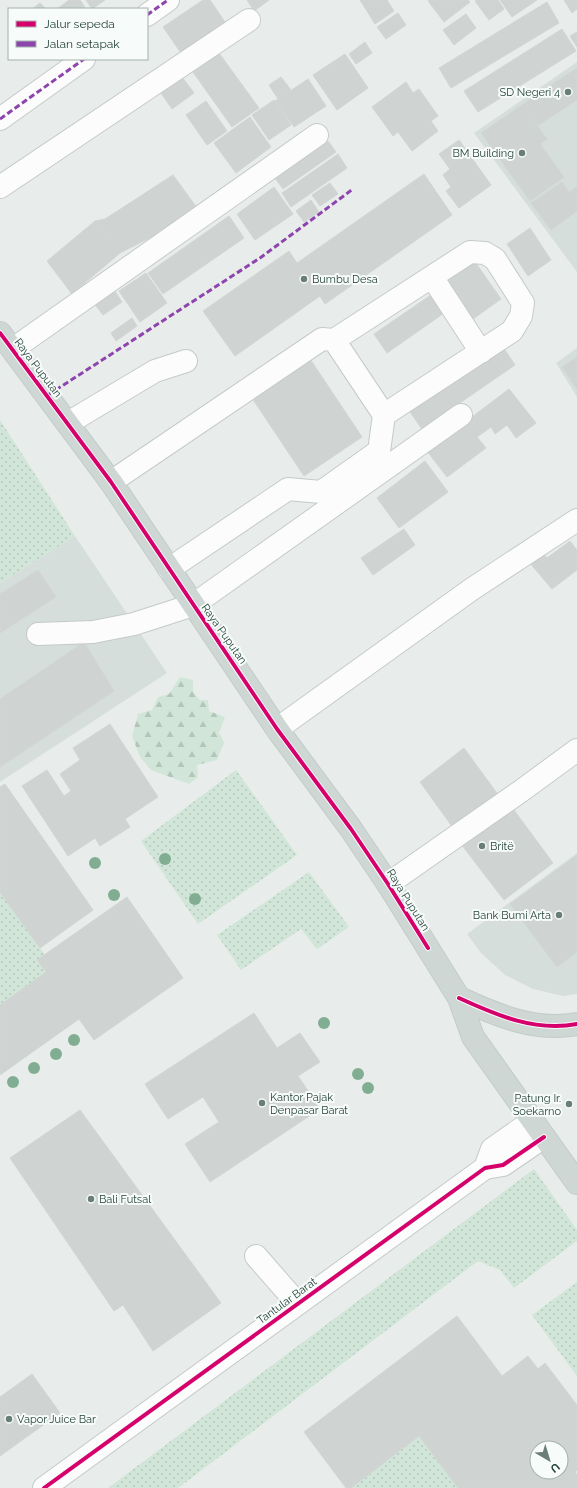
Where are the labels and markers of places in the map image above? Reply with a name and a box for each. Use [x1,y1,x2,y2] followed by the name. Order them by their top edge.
[499,86,560,99] place label: SD Negeri 4
[563,87,573,97] marker: SD Negeri 4
[453,147,514,160] place label: BM Building
[517,148,527,158] marker: BM Building
[312,273,378,286] place label: Bumbu Desa
[299,274,309,284] marker: Bumbu Desa
[490,840,514,853] place label: Britë
[477,841,487,851] marker: Britë
[473,909,551,922] place label: Bank Bumi Arta
[554,910,564,920] marker: Bank Bumi Arta
[270,1091,348,1117] place label: Kantor Pajak Denpasar Barat
[513,1092,561,1118] place label: Patung Ir. Soekarno
[257,1098,267,1108] marker: Kantor Pajak Denpasar Barat
[564,1099,574,1109] marker: Patung Ir. Soekarno
[99,1193,151,1206] place label: Bali Futsal
[86,1194,96,1204] marker: Bali Futsal
[17,1413,96,1426] place label: Vapor Juice Bar
[4,1414,14,1424] marker: Vapor Juice Bar

